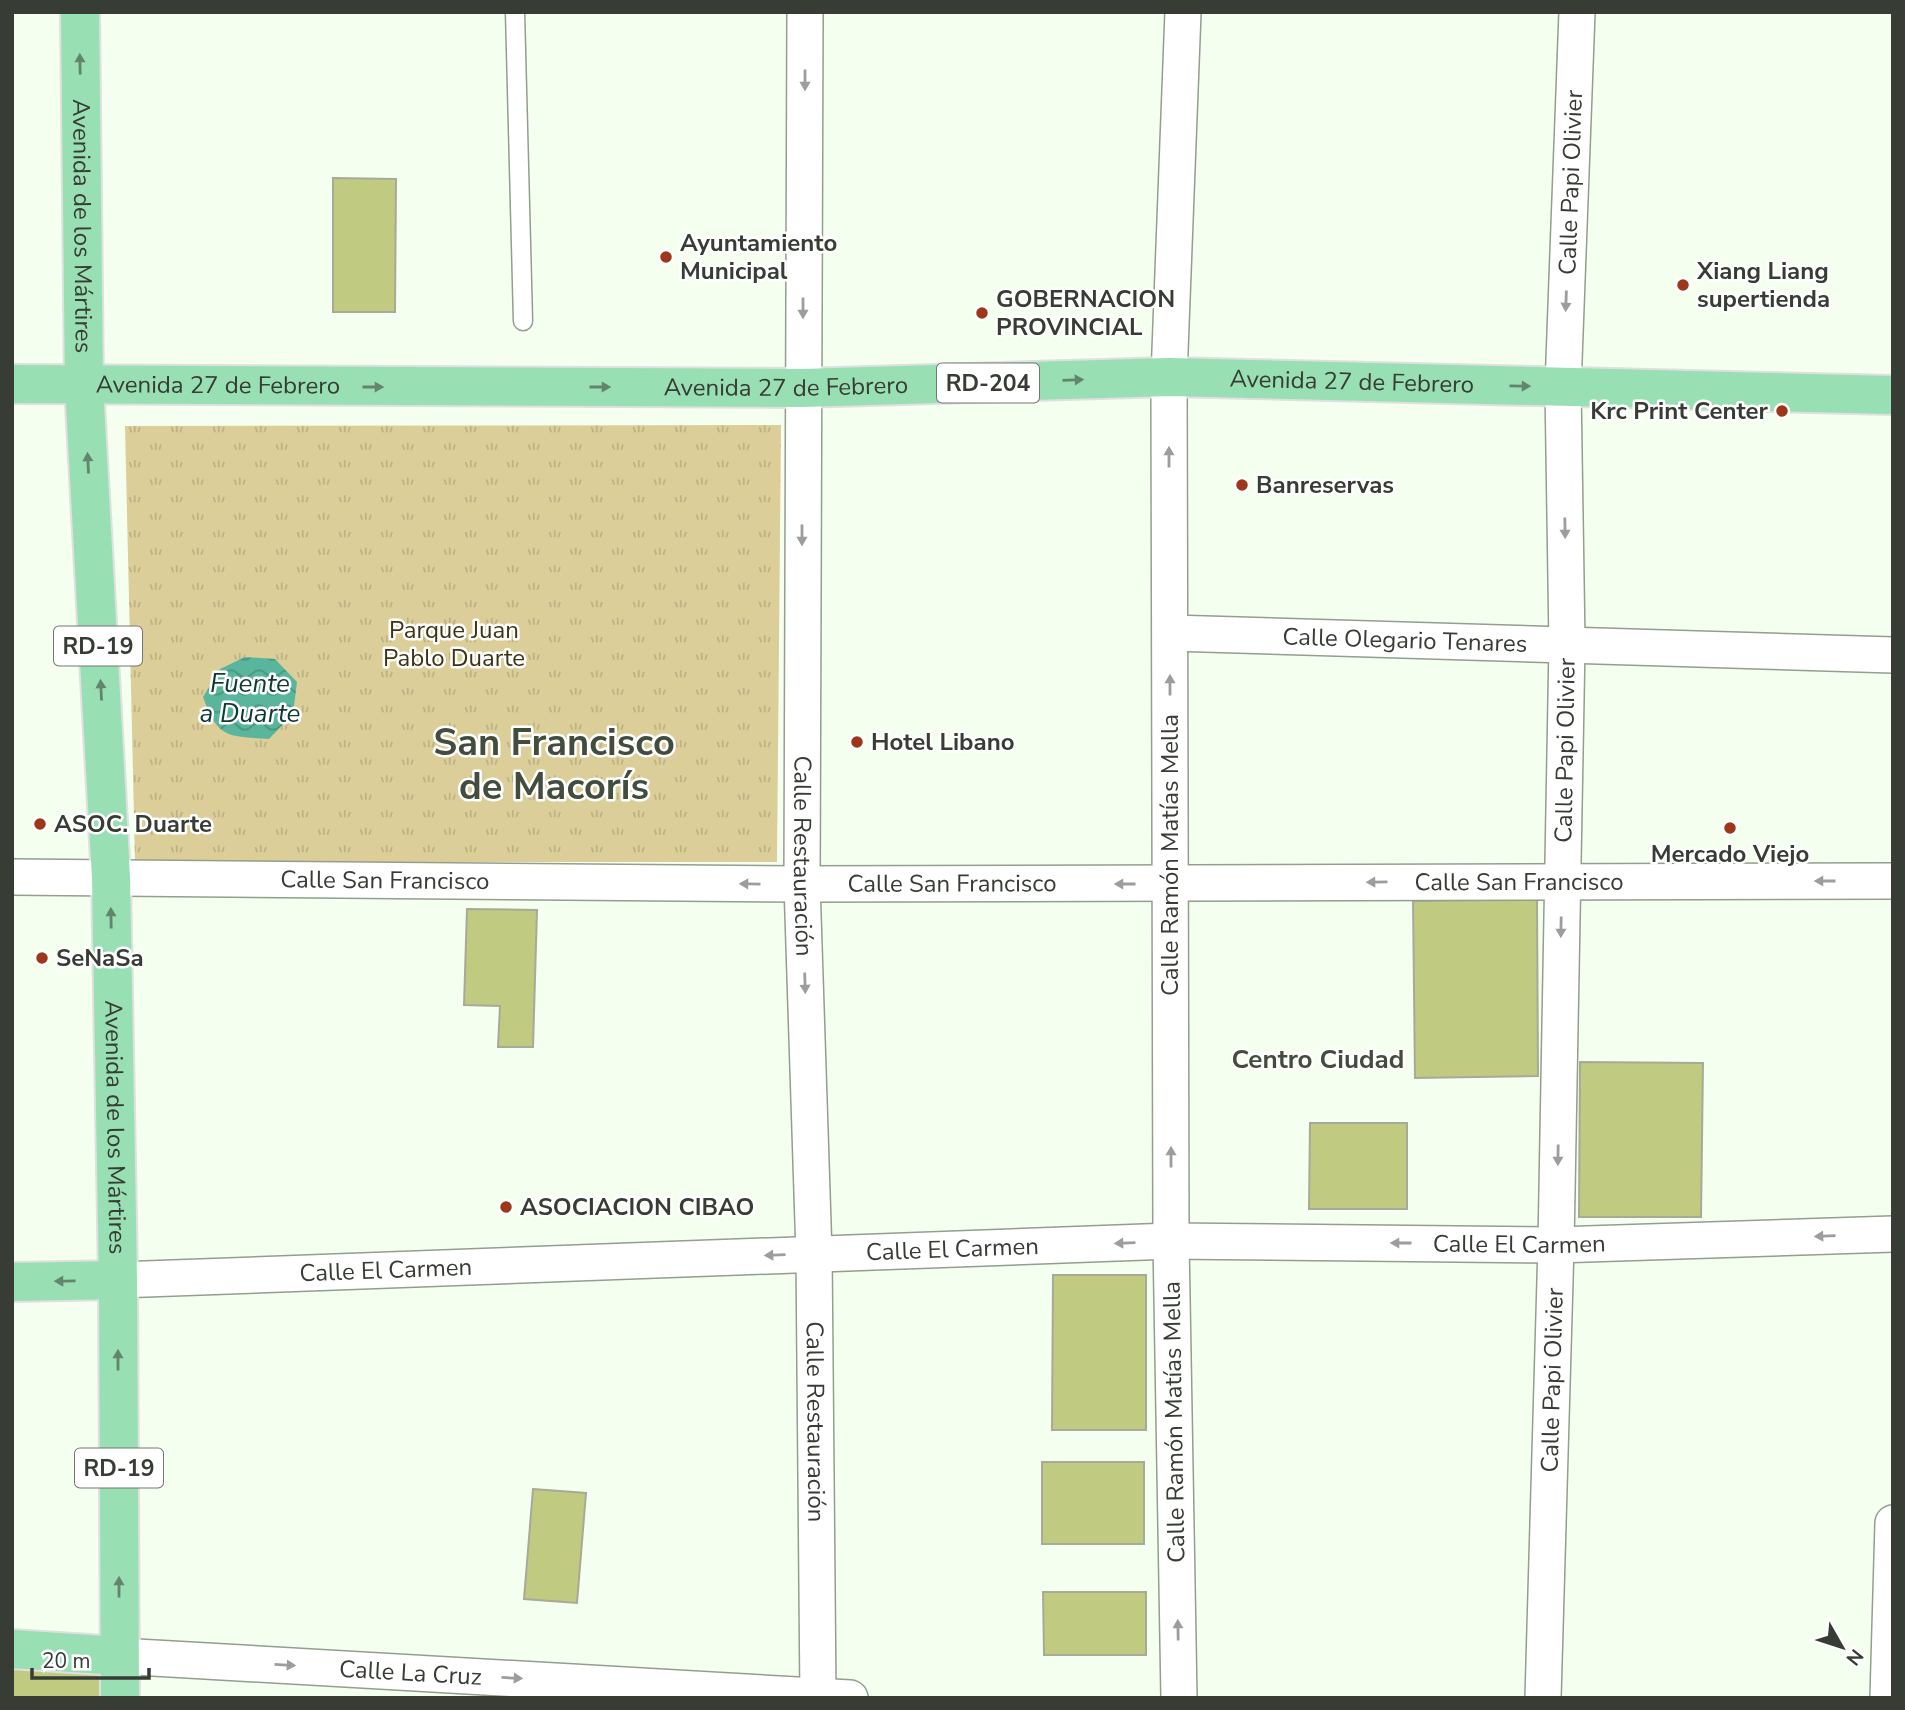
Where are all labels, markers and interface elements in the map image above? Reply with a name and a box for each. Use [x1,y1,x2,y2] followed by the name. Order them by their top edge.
[74,53,86,75] one-way arrow
[799,70,811,92] one-way arrow
[1551,89,1590,276] street label: Calle Papi Olivier
[65,99,100,353] street label: Avenida de los Mártires
[680,227,837,287] place label: Ayuntamiento Municipal
[658,249,674,265] marker: Ayuntamiento Municipal
[1696,255,1830,315] place label: Xiang Liang supertienda
[1675,277,1691,293] marker: Xiang Liang supertienda
[996,283,1175,343] place label: GOBERNACION PROVINCIAL
[1561,290,1572,312] one-way arrow
[797,297,809,319] one-way arrow
[974,305,990,321] marker: GOBERNACION PROVINCIAL
[1229,363,1474,401] street label: Avenida 27 de Febrero
[937,364,1039,402] road number: RD-204
[96,368,340,402] street label: Avenida 27 de Febrero
[664,369,909,404] street label: Avenida 27 de Febrero
[1062,375,1084,386] one-way arrow
[362,381,384,393] one-way arrow
[589,381,611,393] one-way arrow
[1510,381,1532,392] one-way arrow
[1590,395,1769,427] place label: Krc Print Center
[1774,403,1790,419] marker: Krc Print Center
[1163,446,1175,468] one-way arrow
[82,452,93,474] one-way arrow
[1256,469,1394,501] place label: Banreservas
[1234,477,1250,493] marker: Banreservas
[1559,517,1571,539] one-way arrow
[796,525,808,547] one-way arrow
[383,614,525,674] park label: Parque Juan Pablo Duarte
[1282,620,1528,660] street label: Calle Olegario Tenares
[54,626,142,666] road number: RD-19
[1547,657,1583,843] street label: Calle Papi Olivier
[200,666,301,731] water label: Fuente a Duarte
[1164,673,1176,695] one-way arrow
[95,679,106,701] one-way arrow
[1154,714,1186,996] street label: Calle Ramón Matías Mella
[433,717,675,812] district label: San Francisco de Macorís
[871,726,1015,758] place label: Hotel Libano
[849,734,865,750] marker: Hotel Libano
[786,755,820,957] street label: Calle Restauración
[54,808,212,840] place label: ASOC. Duarte
[32,816,48,832] marker: ASOC. Duarte
[1722,820,1738,836] marker: Mercado Viejo
[1651,838,1809,870] place label: Mercado Viejo
[280,863,490,897] street label: Calle San Francisco
[1414,866,1624,898] street label: Calle San Francisco
[847,867,1057,900] street label: Calle San Francisco
[1813,875,1835,887] one-way arrow
[1365,876,1387,888] one-way arrow
[739,878,761,890] one-way arrow
[1113,878,1135,890] one-way arrow
[106,906,117,928] one-way arrow
[1555,916,1567,938] one-way arrow
[56,942,144,974] place label: SeNaSa
[34,950,50,966] marker: SeNaSa
[800,973,811,995] one-way arrow
[97,1000,134,1255] street label: Avenida de los Mártires
[1232,1042,1404,1077] district label: Centro Ciudad
[1552,1144,1563,1166] one-way arrow
[1165,1146,1176,1168] one-way arrow
[520,1191,754,1223] place label: ASOCIACION CIBAO
[498,1199,514,1215] marker: ASOCIACION CIBAO
[1433,1227,1606,1261] street label: Calle El Carmen
[865,1230,1039,1268] street label: Calle El Carmen
[1813,1231,1835,1242] one-way arrow
[1113,1237,1135,1249] one-way arrow
[1390,1237,1412,1249] one-way arrow
[764,1250,786,1261] one-way arrow
[299,1251,473,1289] street label: Calle El Carmen
[54,1275,76,1287] one-way arrow
[1156,1281,1192,1563] street label: Calle Ramón Matías Mella
[1533,1287,1571,1473] street label: Calle Papi Olivier
[799,1321,832,1522] street label: Calle Restauración
[112,1349,124,1371] one-way arrow
[75,1448,163,1488] road number: RD-19
[113,1576,125,1598] one-way arrow
[1807,1612,1877,1682] north arrow
[1172,1618,1183,1640] one-way arrow
[32,1636,149,1680] scale bar
[1840,1643,1869,1671] text: N
[42,1647,91,1675] text: 20 m
[338,1653,483,1693] street label: Calle La Cruz
[275,1660,297,1671] one-way arrow
[502,1673,524,1684] one-way arrow

